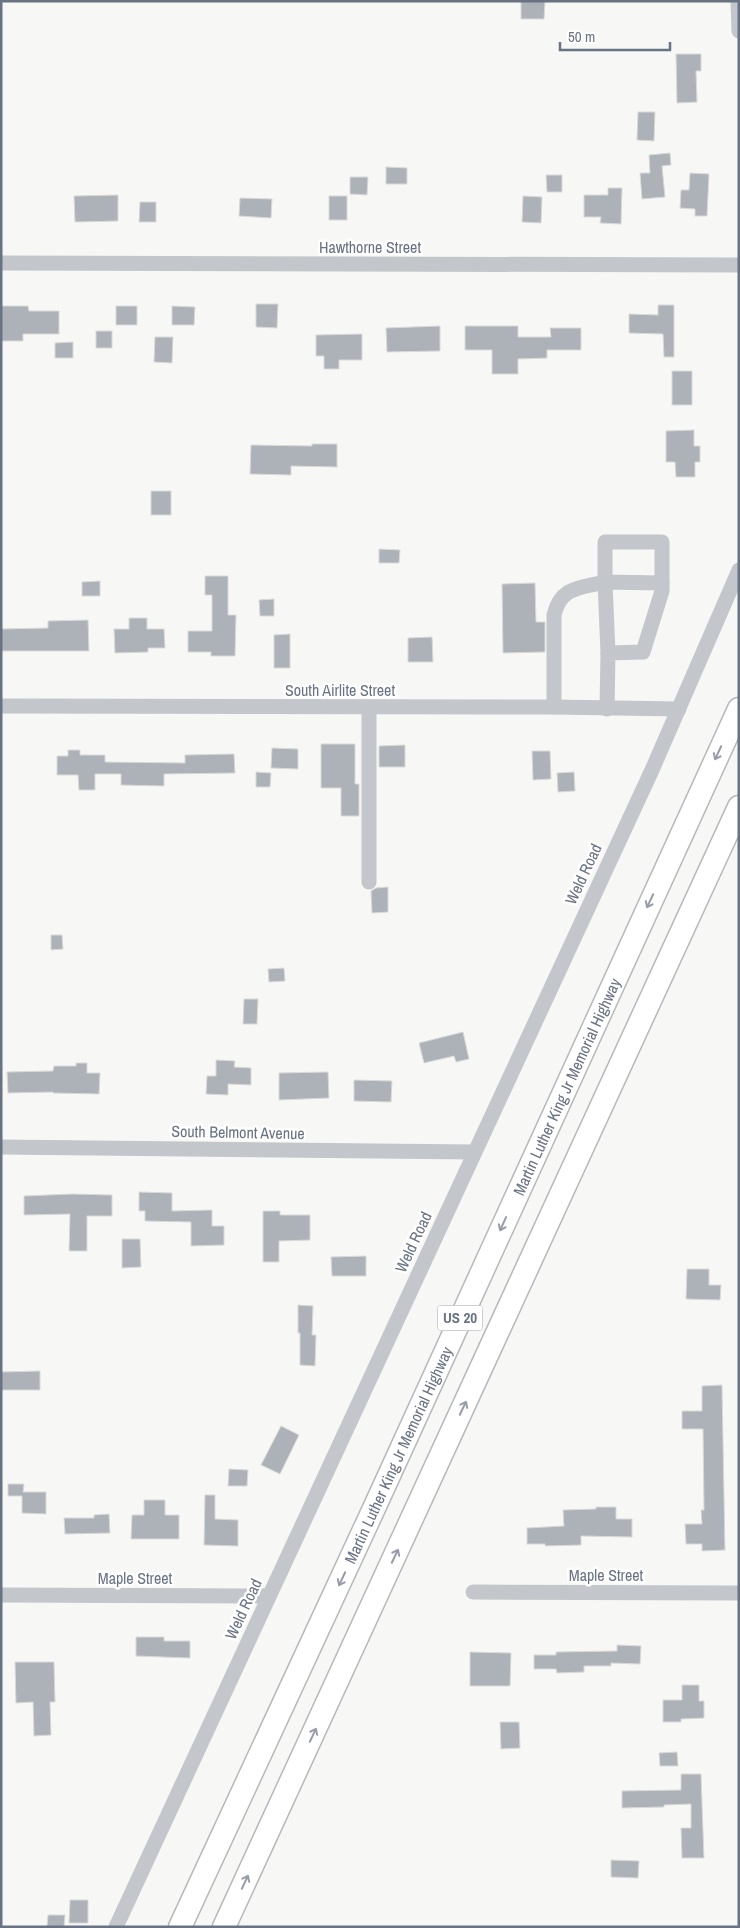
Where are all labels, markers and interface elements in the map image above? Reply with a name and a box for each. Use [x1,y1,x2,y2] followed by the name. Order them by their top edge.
[560,20,670,52] scale bar
[568,26,595,47] text: 50 m
[319,236,421,258] street label: Hawthorne Street
[285,679,395,701] street label: South Airlite Street
[713,745,723,760] one-way arrow
[559,840,607,908] street label: Weld Road
[645,893,655,908] one-way arrow
[507,974,626,1199] street label: Martin Luther King Jr Memorial Highway
[171,1120,305,1144] street label: South Belmont Avenue
[389,1208,437,1276] street label: Weld Road
[498,1216,508,1231] one-way arrow
[438,1306,482,1330] road number: US 20
[339,1343,458,1567] street label: Martin Luther King Jr Memorial Highway
[459,1401,469,1416] one-way arrow
[391,1549,401,1564] one-way arrow
[569,1564,644,1586] street label: Maple Street
[98,1567,173,1589] street label: Maple Street
[336,1571,346,1586] one-way arrow
[219,1575,267,1643] street label: Weld Road
[308,1728,318,1743] one-way arrow
[240,1875,250,1890] one-way arrow

